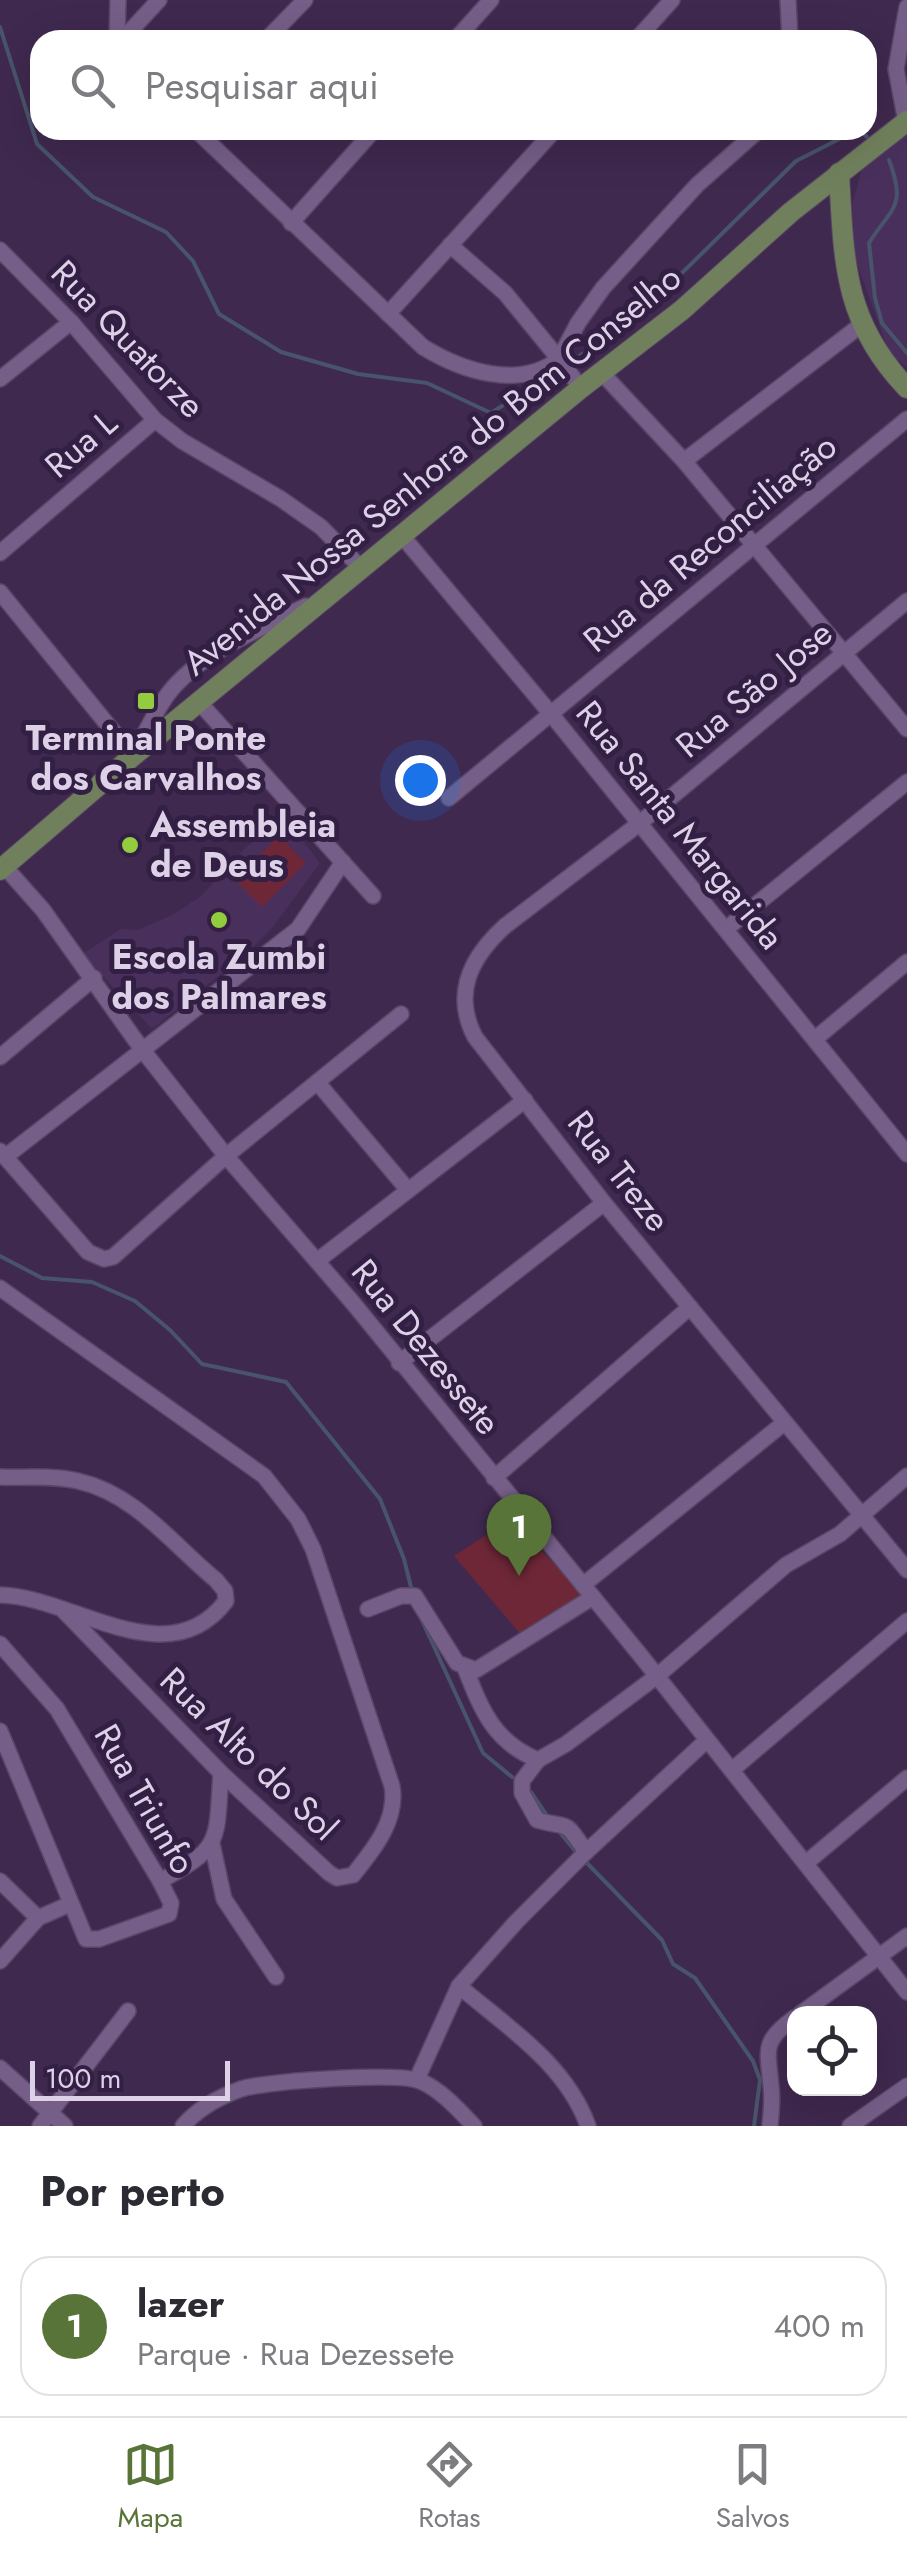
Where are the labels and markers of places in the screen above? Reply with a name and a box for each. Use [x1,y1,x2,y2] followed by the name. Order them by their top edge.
[135,690,157,712] marker: Terminal Ponte dos Carvalhos
[26,713,266,803] place label: Terminal Ponte dos Carvalhos
[149,800,336,890] place label: Assembleia de Deus
[119,834,141,856] marker: Assembleia de Deus
[208,909,230,931] marker: Escola Zumbi dos Palmares
[111,932,327,1022] place label: Escola Zumbi dos Palmares
[486,1494,552,1576] pin: 1

